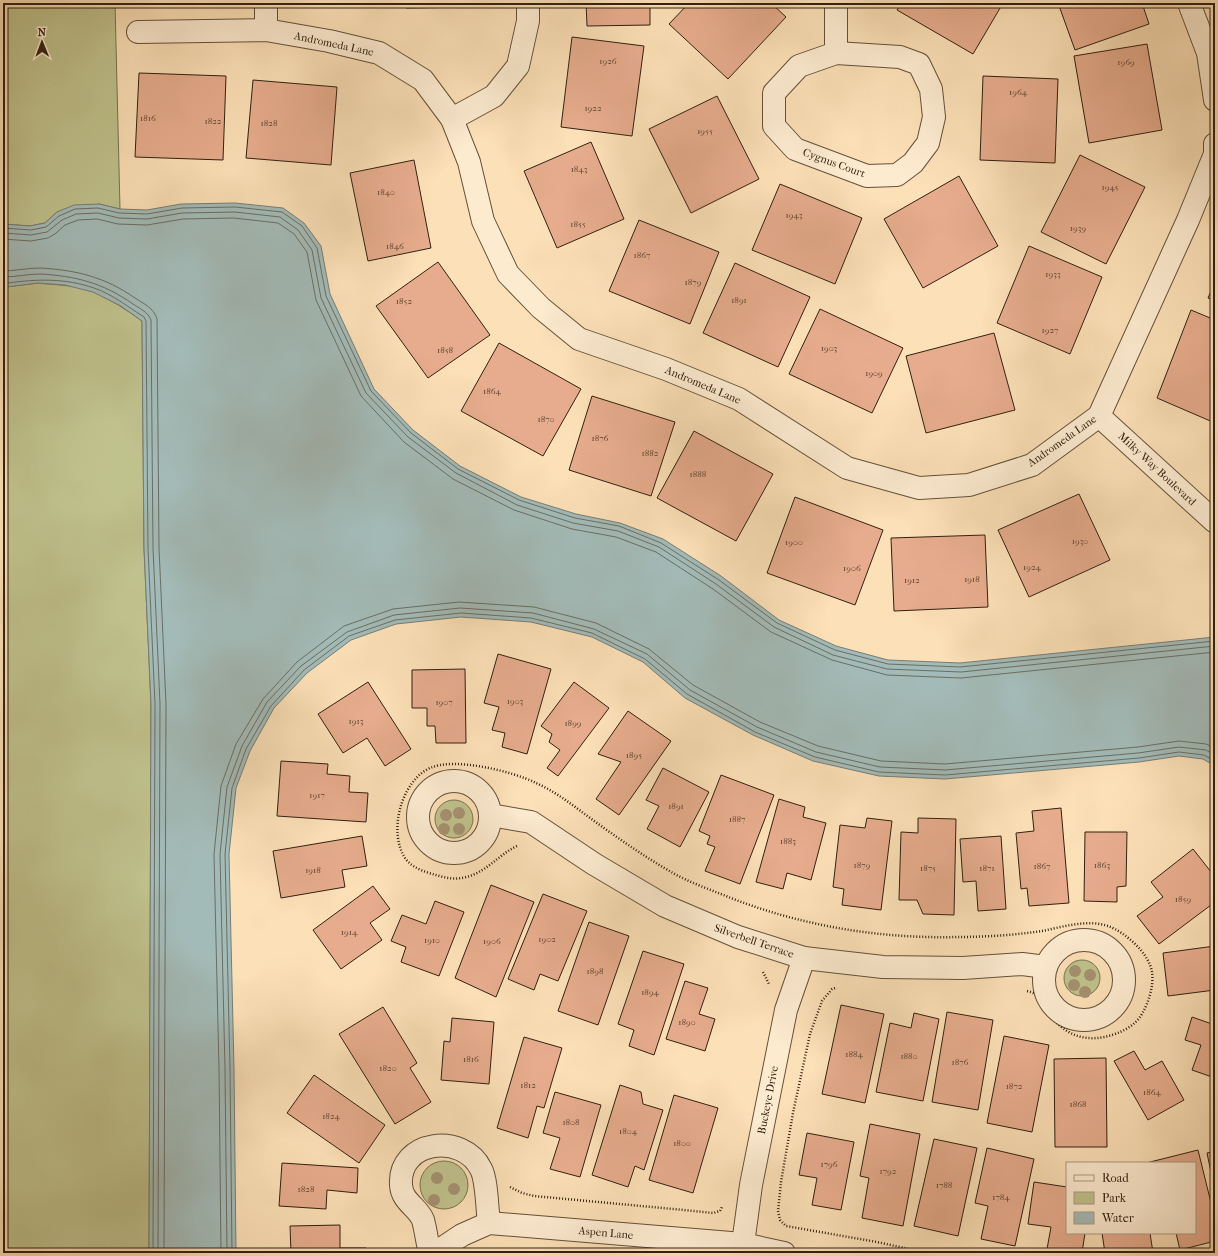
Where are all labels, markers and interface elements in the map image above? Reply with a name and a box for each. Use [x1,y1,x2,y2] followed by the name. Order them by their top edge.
[22,22,62,62] north arrow
[38,26,47,39] text: N
[292,29,376,59] street label: Andromeda Lane
[599,56,617,66] house number: 1926
[1117,57,1135,67] house number: 1969
[1009,87,1028,97] house number: 1964
[584,103,602,113] house number: 1922
[140,113,156,123] house number: 1816
[205,116,222,126] house number: 1822
[261,118,278,128] house number: 1828
[697,126,713,136] house number: 1955
[801,146,867,180] street label: Cygnus Court
[571,164,588,174] house number: 1843
[1102,182,1119,192] house number: 1945
[377,187,395,197] house number: 1840
[786,210,803,220] house number: 1943
[570,219,586,229] house number: 1855
[1070,223,1086,233] house number: 1939
[386,241,404,251] house number: 1846
[634,250,651,260] house number: 1867
[1045,269,1061,279] house number: 1933
[685,277,702,287] house number: 1879
[731,295,747,305] house number: 1891
[396,296,412,306] house number: 1852
[1042,325,1059,335] house number: 1927
[821,343,838,353] house number: 1903
[437,345,454,355] house number: 1858
[662,363,743,407] street label: Andromeda Lane
[865,368,883,378] house number: 1909
[483,386,502,396] house number: 1864
[1024,412,1099,470] street label: Andromeda Lane
[537,414,555,424] house number: 1870
[1115,430,1199,509] street label: Milky Way Boulevard
[592,433,609,443] house number: 1876
[642,448,659,458] house number: 1882
[690,469,707,479] house number: 1888
[1072,536,1088,546] house number: 1930
[785,537,803,547] house number: 1900
[1023,562,1042,572] house number: 1924
[843,563,861,573] house number: 1906
[964,574,980,584] house number: 1918
[904,575,920,585] house number: 1912
[507,696,524,706] house number: 1903
[435,697,453,707] house number: 1907
[349,716,364,726] house number: 1913
[564,718,582,728] house number: 1899
[626,750,642,760] house number: 1895
[309,790,325,800] house number: 1917
[668,801,684,811] house number: 1891
[729,814,746,824] house number: 1887
[780,836,796,846] house number: 1883
[854,860,871,870] house number: 1879
[1094,860,1110,870] house number: 1863
[1034,861,1051,871] house number: 1867
[920,863,936,873] house number: 1875
[979,863,995,873] house number: 1871
[305,865,321,875] house number: 1918
[1175,894,1191,904] house number: 1859
[712,921,796,961] street label: Silverbell Terrace
[341,927,358,937] house number: 1914
[538,934,556,944] house number: 1902
[424,935,440,945] house number: 1910
[483,936,501,946] house number: 1906
[587,966,604,976] house number: 1898
[641,987,660,997] house number: 1894
[678,1017,696,1027] house number: 1890
[845,1049,863,1059] house number: 1884
[900,1051,918,1061] house number: 1880
[463,1054,479,1064] house number: 1816
[952,1057,969,1067] house number: 1876
[379,1063,397,1073] house number: 1820
[755,1064,781,1135] street label: Buckeye Drive
[520,1080,536,1090] house number: 1812
[1006,1081,1023,1091] house number: 1872
[1143,1087,1162,1097] house number: 1864
[1069,1099,1087,1109] house number: 1868
[322,1111,341,1121] house number: 1824
[562,1117,580,1127] house number: 1808
[619,1126,638,1136] house number: 1804
[673,1138,691,1148] house number: 1800
[820,1159,838,1169] house number: 1796
[1066,1162,1196,1234] legend
[880,1166,897,1176] house number: 1792
[1102,1171,1129,1185] text: Road
[936,1180,953,1190] house number: 1788
[298,1184,315,1194] house number: 1828
[1102,1191,1127,1205] text: Park
[992,1192,1010,1202] house number: 1784
[1101,1211,1135,1225] text: Water
[577,1224,634,1242] street label: Aspen Lane

